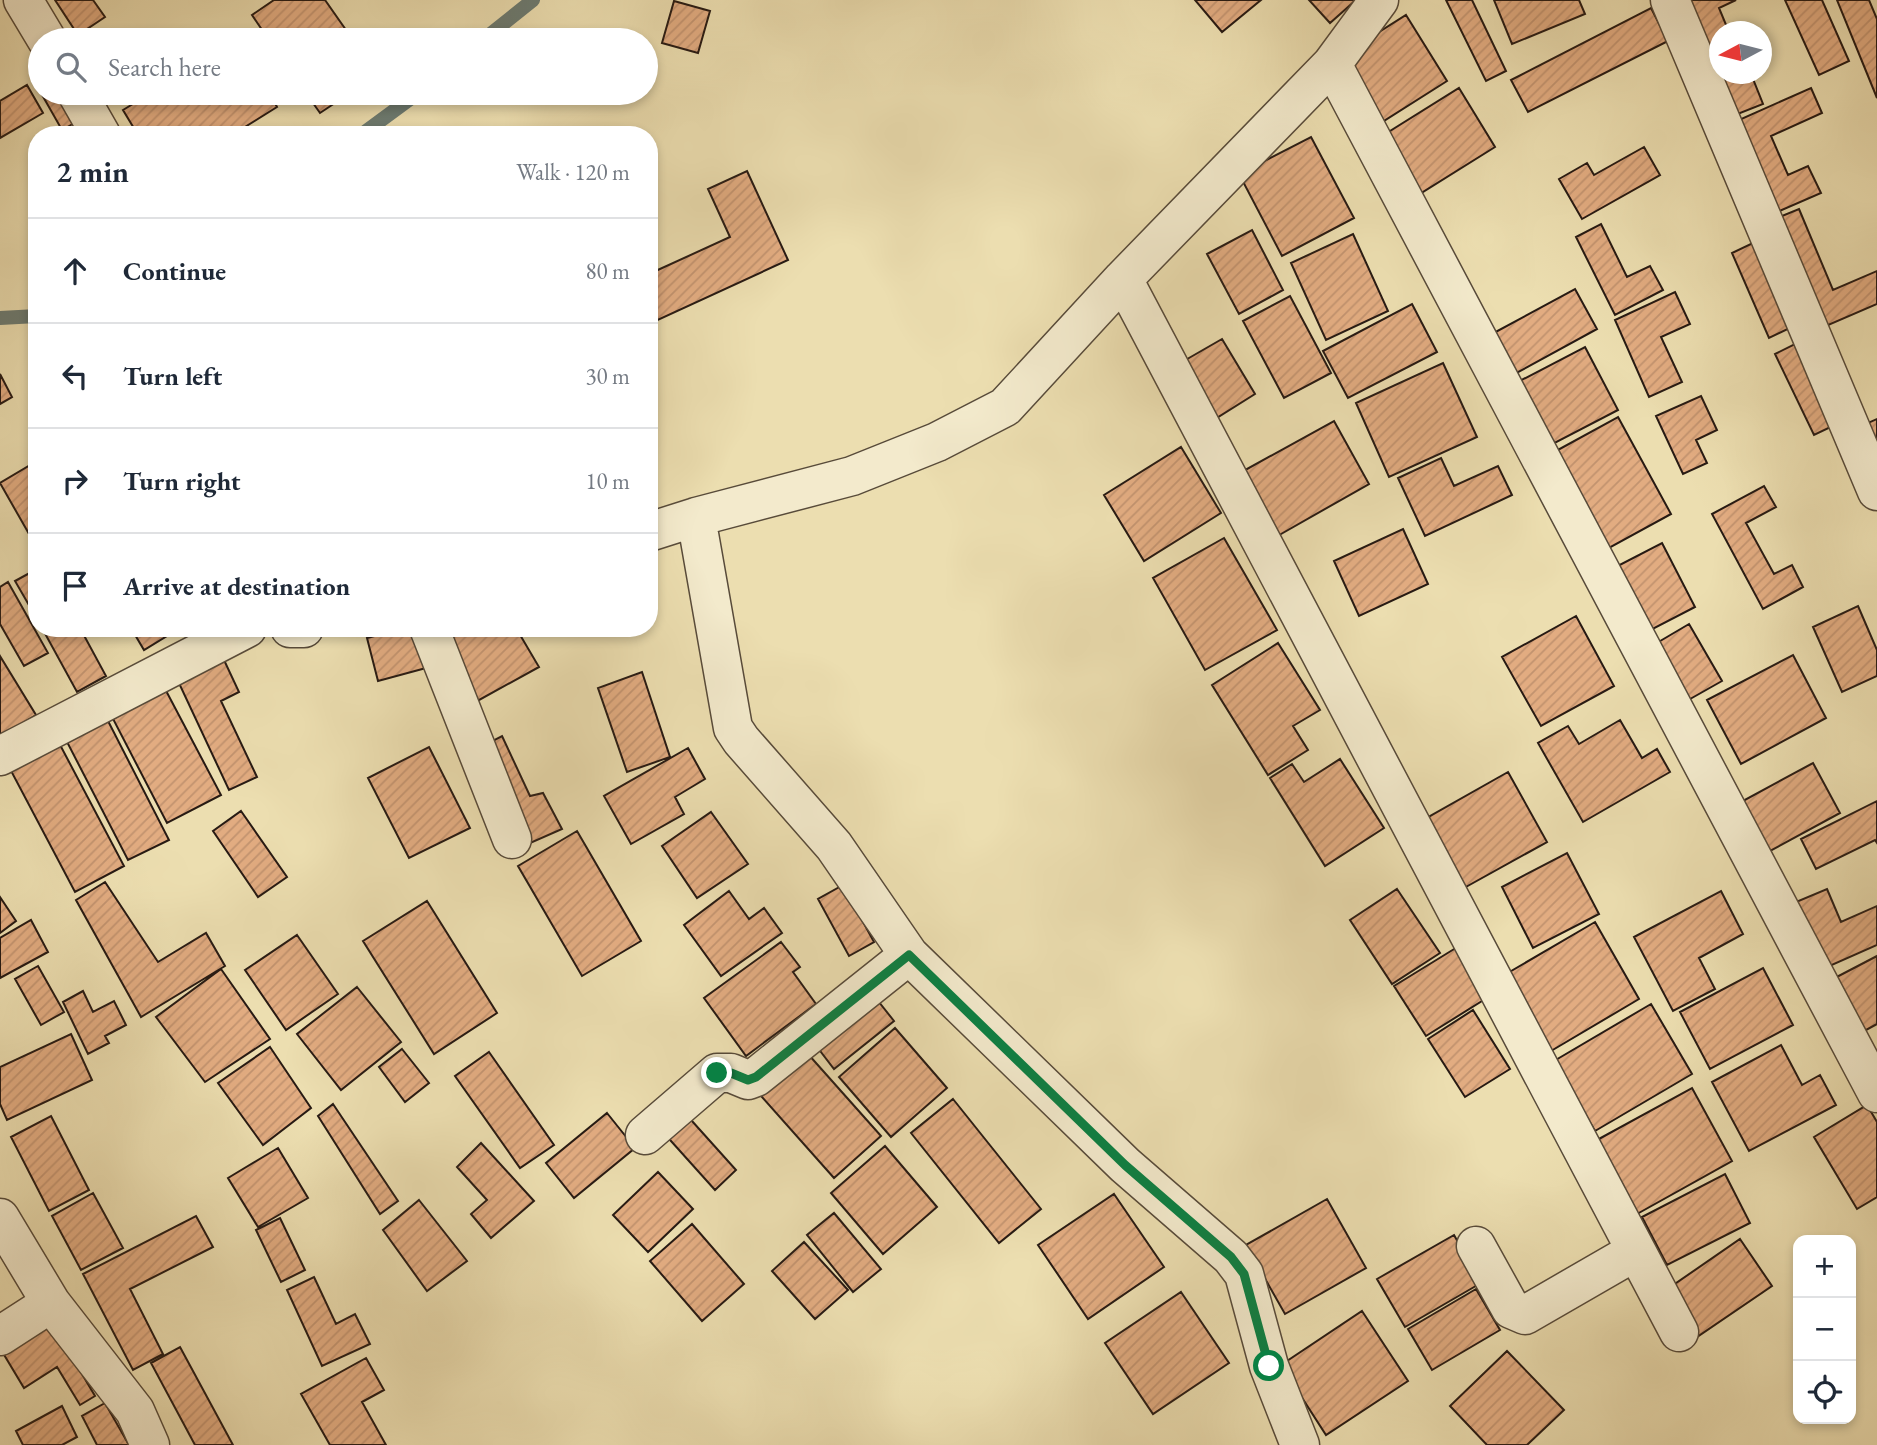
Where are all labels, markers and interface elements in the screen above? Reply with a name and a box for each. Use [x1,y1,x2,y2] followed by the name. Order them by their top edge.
[1709,21,1772,84] north arrow
[28,28,658,105] search box
[52,48,90,86] icon: search
[108,50,221,84] text: Search here
[56,152,129,191] text: 2 min
[516,157,630,187] text: Walk · 120 m
[56,252,94,290] icon: ahead
[123,254,226,288] text: Continue
[585,256,630,286] text: 80 m
[56,357,94,395] icon: left
[123,359,222,393] text: Turn left
[585,361,630,391] text: 30 m
[56,462,94,500] icon: right
[123,464,241,498] text: Turn right
[585,466,630,496] text: 10 m
[56,567,94,605] icon: arrive
[123,569,350,603] text: Arrive at destination
[701,1057,732,1088] route end
[1793,1235,1856,1424] map controls
[1793,1235,1856,1298] button: +
[1793,1298,1856,1361] button: −
[1253,1350,1284,1381] route start
[1793,1361,1856,1424] button: locate

